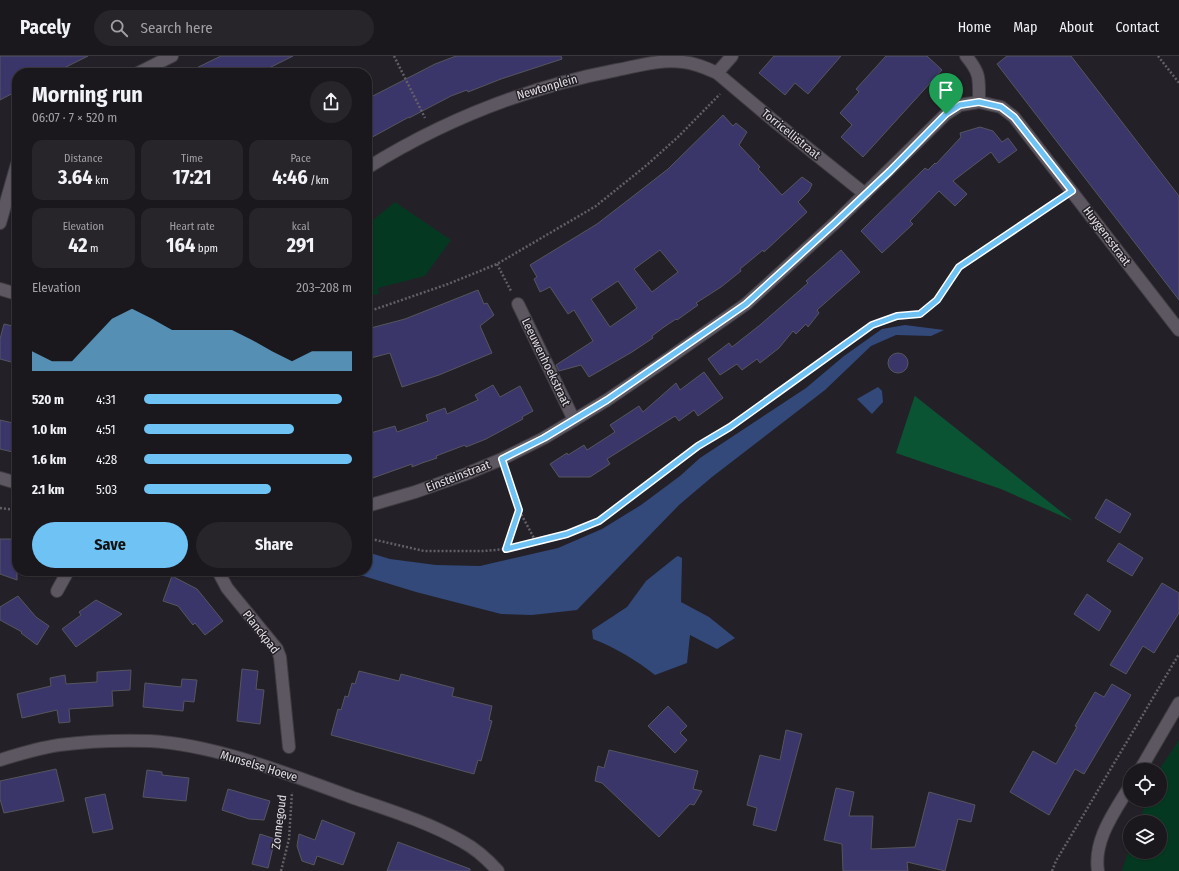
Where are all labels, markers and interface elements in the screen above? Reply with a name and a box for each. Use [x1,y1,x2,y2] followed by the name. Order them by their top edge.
[94,10,374,46] search box
[20,16,70,39] text: Pacely
[108,17,130,39] icon: search
[140,19,213,37] text: Search here
[958,19,991,36] text: Home
[1013,19,1037,36] text: Map
[1059,19,1094,36] text: About
[1116,19,1159,36] text: Contact
[515,72,579,102] street label: Newtonplein
[929,73,963,114] pin
[935,79,957,101] icon: arrive
[32,81,143,108] text: Morning run
[310,81,352,123] button: share
[759,106,823,162] street label: Torricellistraat
[32,110,117,125] text: 06:07 · 7 × 520 m
[64,152,103,165] text: Distance
[181,152,203,165] text: Time
[290,152,311,165] text: Pace
[58,165,93,189] text: 3.64
[173,165,211,189] text: 17:21
[272,165,308,189] text: 4:46
[93,174,109,187] text: km
[308,174,329,187] text: /km
[1080,204,1134,268] street label: Huygensstraat
[63,220,104,233] text: Elevation
[169,220,215,233] text: Heart rate
[292,220,310,233] text: kcal
[68,233,87,257] text: 42
[166,233,195,257] text: 164
[287,233,314,257] text: 291
[87,242,99,255] text: m
[195,242,218,255] text: bpm
[32,280,81,295] text: Elevation
[296,280,352,295] text: 203–208 m
[519,316,573,408] street label: Leeuwenhoekstraat
[32,392,64,407] text: 520 m
[96,392,116,407] text: 4:31
[32,422,67,437] text: 1.0 km
[96,422,116,437] text: 4:51
[32,452,66,467] text: 1.6 km
[96,452,117,467] text: 4:28
[424,457,492,495] street label: Einsteinstraat
[32,482,64,497] text: 2.1 km
[96,482,117,497] text: 5:03
[32,522,188,568] button: Save
[196,522,352,568] button: Share
[240,608,282,656] street label: Planckpad
[219,748,299,784] street label: Munselse Hoeve
[1123,763,1167,859] map controls
[1123,763,1167,807] button: locate
[269,794,289,850] street label: Zonnegoud
[1123,815,1167,859] button: layers

